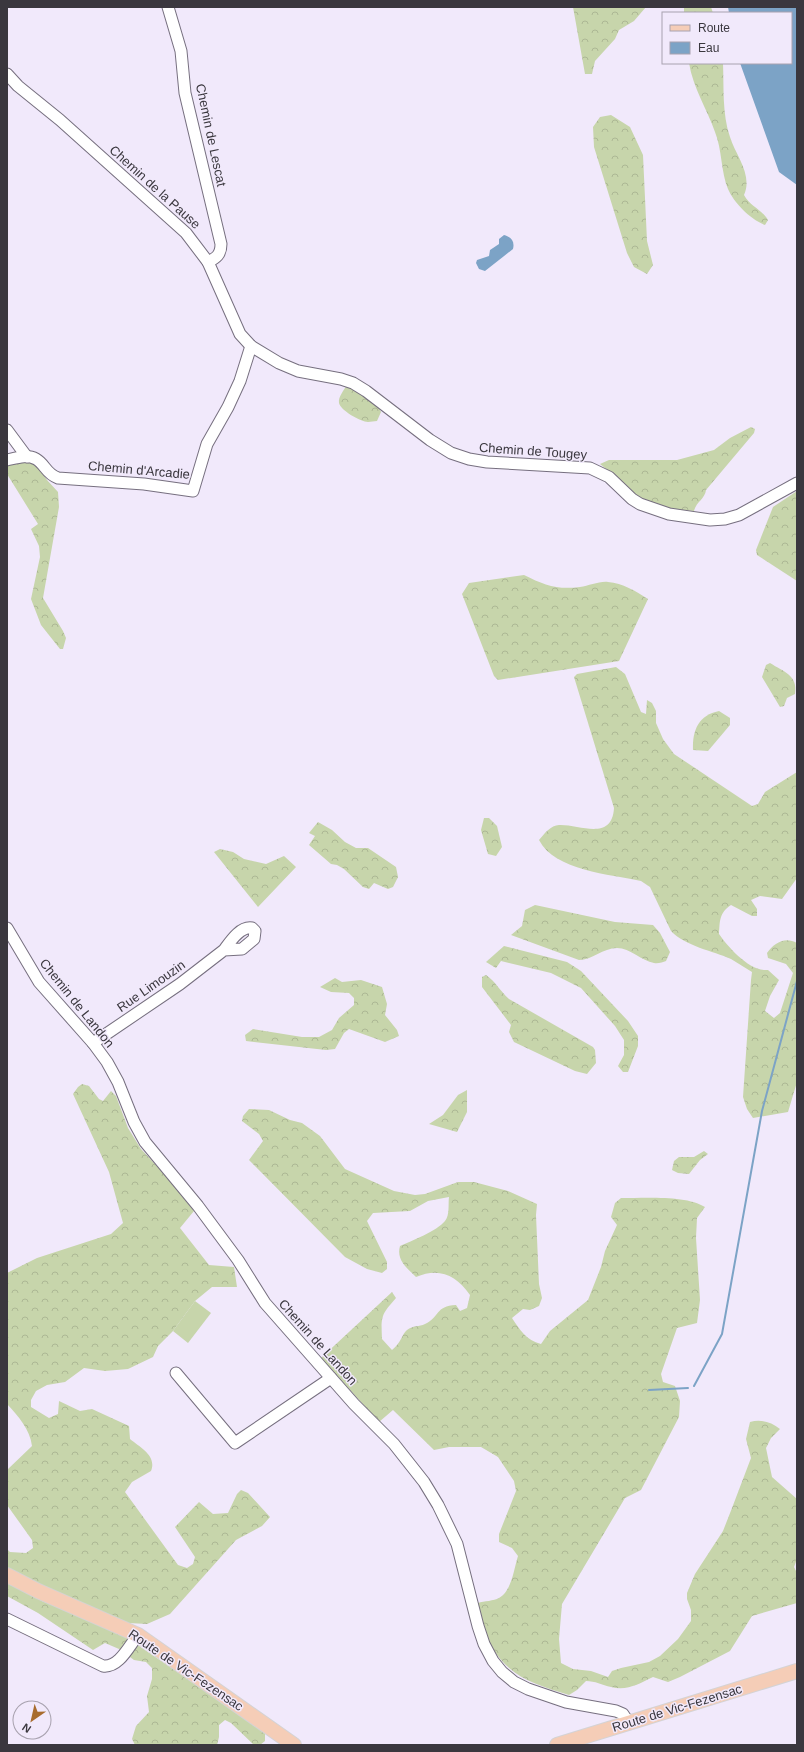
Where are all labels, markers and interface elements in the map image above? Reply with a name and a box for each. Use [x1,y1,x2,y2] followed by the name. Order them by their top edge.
[662,12,792,64] legend
[698,21,730,35] text: Route
[698,41,719,55] text: Eau
[193,82,229,188] street label: Chemin de Lescat
[106,142,204,232] street label: Chemin de la Pause
[479,440,588,462] street label: Chemin de Tougey
[87,458,191,482] street label: Chemin d'Arcadie
[37,956,117,1050] street label: Chemin de Landon
[114,957,188,1015] street label: Rue Limouzin
[276,1296,360,1388] street label: Chemin de Landon
[126,1626,247,1714] street label: Route de Vic-Fezensac
[610,1681,744,1735] street label: Route de Vic-Fezensac
[12,1700,52,1740] north arrow
[20,1721,33,1735] text: N

